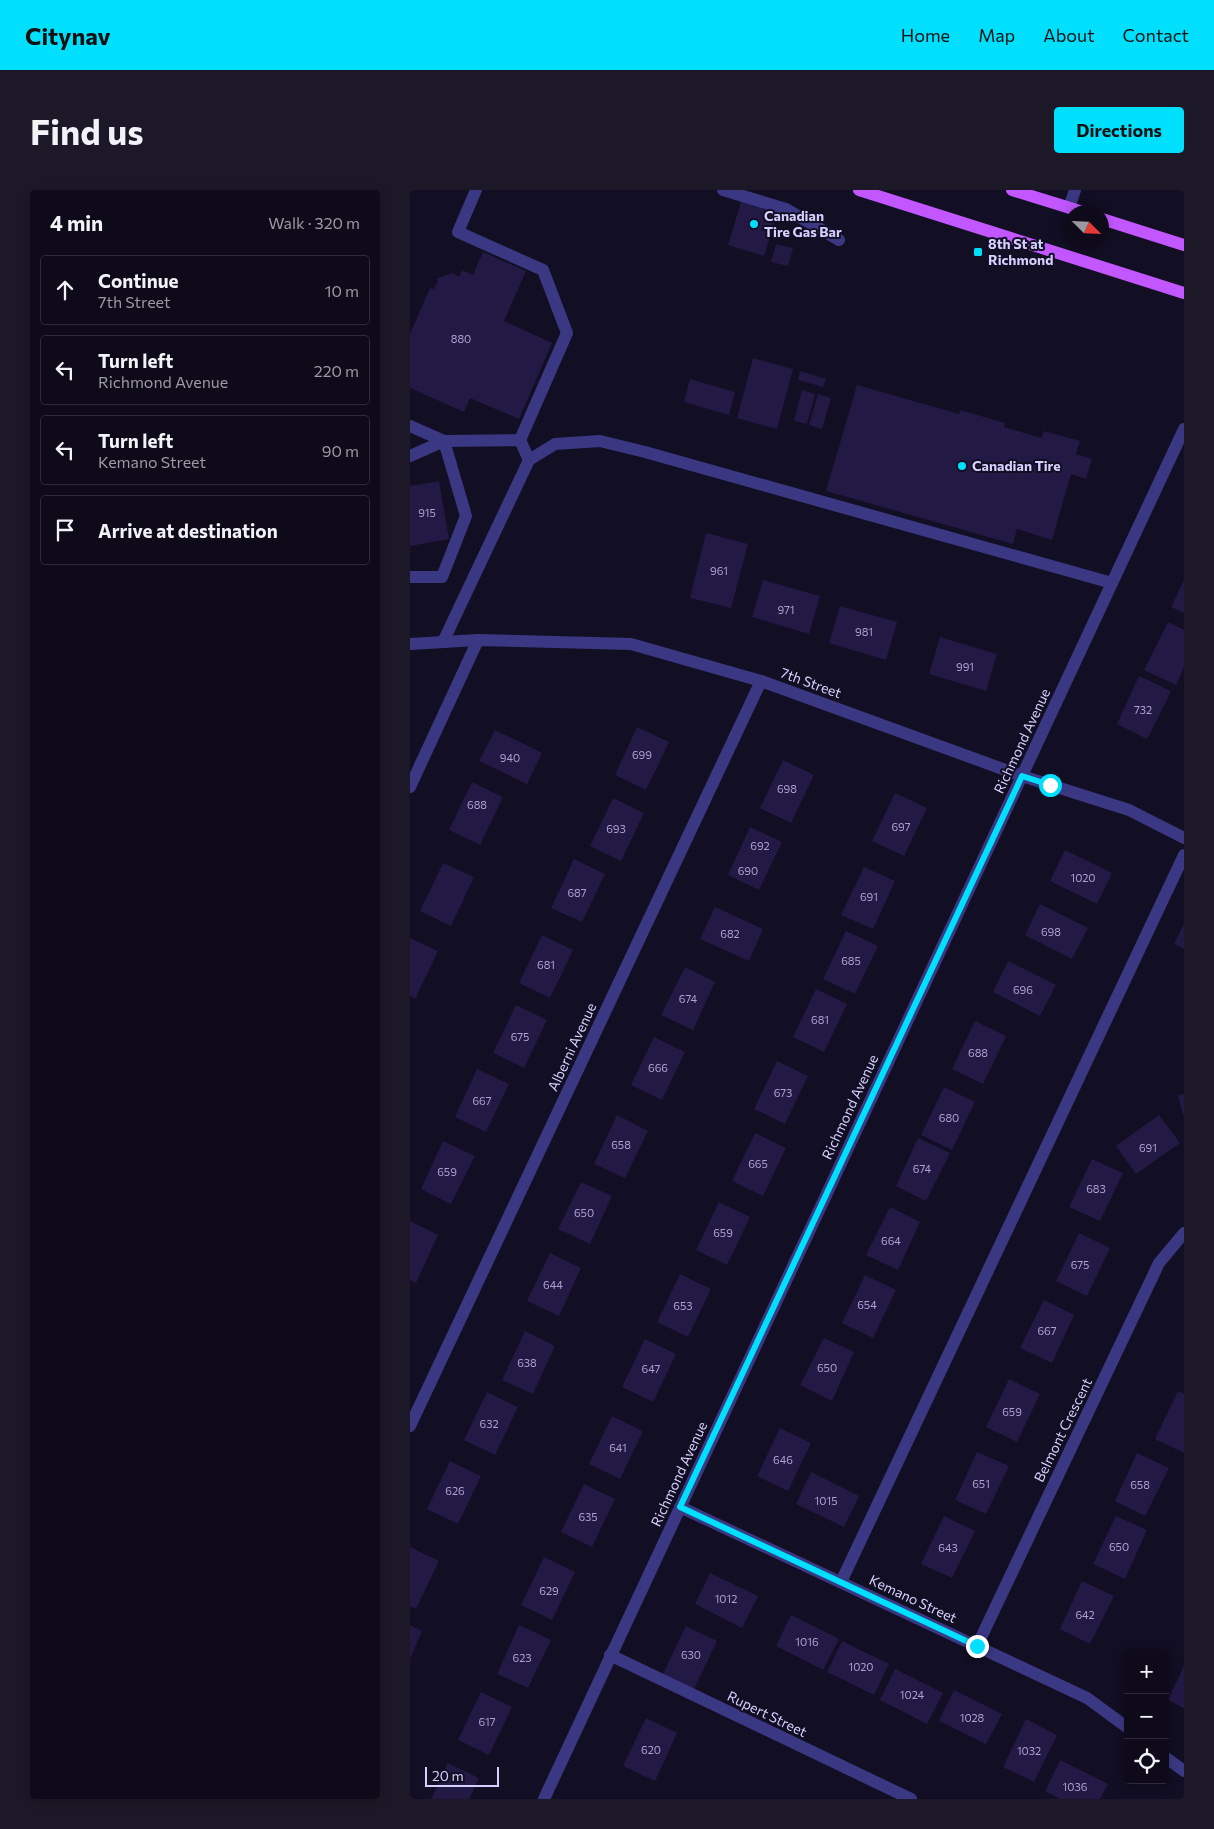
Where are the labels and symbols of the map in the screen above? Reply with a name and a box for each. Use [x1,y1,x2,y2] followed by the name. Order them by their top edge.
[1064,205,1109,250] north arrow
[764,207,842,240] place label: Canadian Tire Gas Bar
[748,218,760,230] marker: Canadian Tire Gas Bar
[988,235,1053,268] place label: 8th St at Richmond
[972,246,984,258] marker: 8th St at Richmond
[451,332,471,345] house number: 880
[972,457,1061,474] place label: Canadian Tire
[956,460,968,472] marker: Canadian Tire
[418,506,436,519] house number: 915
[710,564,728,577] house number: 961
[777,603,795,616] house number: 971
[855,625,873,638] house number: 981
[956,660,974,673] house number: 991
[778,664,844,701] street label: 7th Street
[990,686,1053,796] street label: Richmond Avenue
[1134,703,1152,716] house number: 732
[632,748,652,761] house number: 699
[500,751,520,764] house number: 940
[1039,774,1062,797] route start
[777,782,797,795] house number: 698
[467,798,487,811] house number: 688
[892,820,911,833] house number: 697
[606,822,626,835] house number: 693
[750,839,770,852] house number: 692
[738,864,758,877] house number: 690
[1070,871,1096,884] house number: 1020
[567,886,587,899] house number: 687
[860,890,878,903] house number: 691
[1041,925,1061,938] house number: 698
[720,927,740,940] house number: 682
[841,954,861,967] house number: 685
[537,958,555,971] house number: 681
[1013,983,1033,996] house number: 696
[679,992,698,1005] house number: 674
[544,1000,599,1094] street label: Alberni Avenue
[811,1013,829,1026] house number: 681
[511,1030,529,1043] house number: 675
[968,1046,988,1059] house number: 688
[818,1052,881,1162] street label: Richmond Avenue
[648,1061,668,1074] house number: 666
[774,1086,792,1099] house number: 673
[472,1094,492,1107] house number: 667
[939,1111,959,1124] house number: 680
[611,1138,631,1151] house number: 658
[1139,1141,1157,1154] house number: 691
[748,1157,768,1170] house number: 665
[913,1162,932,1175] house number: 674
[437,1165,457,1178] house number: 659
[1086,1182,1106,1195] house number: 683
[574,1206,594,1219] house number: 650
[713,1226,733,1239] house number: 659
[881,1234,901,1247] house number: 664
[1071,1258,1089,1271] house number: 675
[543,1278,563,1291] house number: 644
[857,1298,877,1311] house number: 654
[673,1299,693,1312] house number: 653
[1037,1324,1057,1337] house number: 667
[517,1356,537,1369] house number: 638
[817,1361,837,1374] house number: 650
[642,1362,661,1375] house number: 647
[1030,1375,1095,1485] street label: Belmont Crescent
[1002,1405,1022,1418] house number: 659
[480,1417,499,1430] house number: 632
[647,1419,710,1529] street label: Richmond Avenue
[609,1441,627,1454] house number: 641
[773,1453,793,1466] house number: 646
[972,1477,990,1490] house number: 651
[1130,1478,1150,1491] house number: 658
[445,1484,465,1497] house number: 626
[815,1494,837,1507] house number: 1015
[578,1510,598,1523] house number: 635
[1109,1540,1129,1553] house number: 650
[938,1541,958,1554] house number: 643
[867,1571,960,1626] street label: Kemano Street
[539,1584,559,1597] house number: 629
[715,1592,737,1605] house number: 1012
[1075,1608,1095,1621] house number: 642
[795,1635,819,1648] house number: 1016
[966,1635,989,1658] route end
[681,1648,701,1661] house number: 630
[512,1651,532,1664] house number: 623
[848,1660,874,1673] house number: 1020
[725,1687,810,1740] street label: Rupert Street
[900,1688,925,1701] house number: 1024
[960,1711,985,1724] house number: 1028
[478,1715,496,1728] house number: 617
[641,1743,661,1756] house number: 620
[1017,1744,1041,1757] house number: 1032
[425,1764,499,1787] scale bar
[1063,1780,1088,1793] house number: 1036

